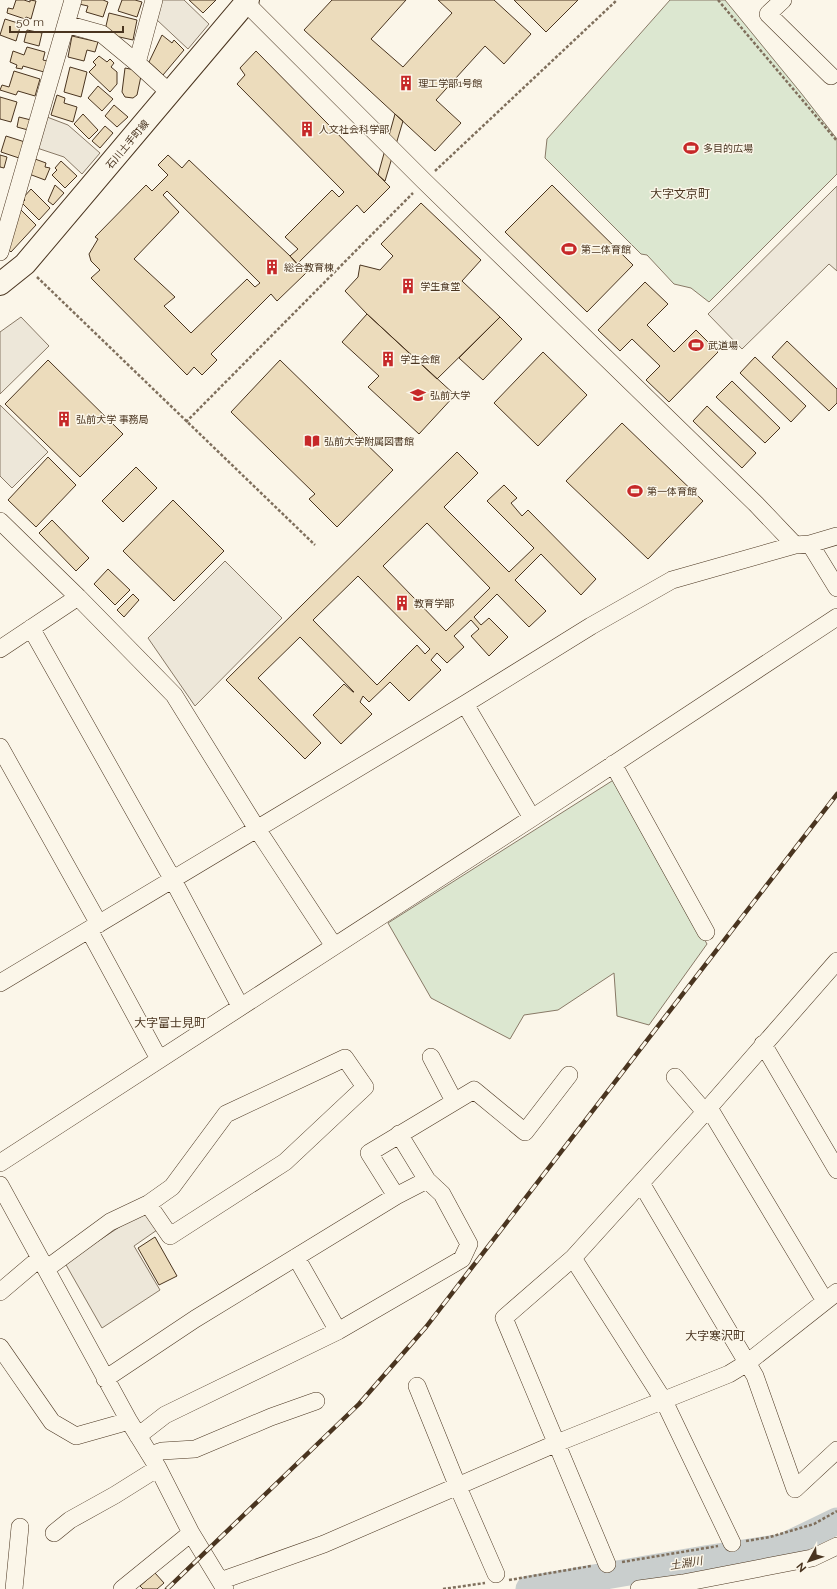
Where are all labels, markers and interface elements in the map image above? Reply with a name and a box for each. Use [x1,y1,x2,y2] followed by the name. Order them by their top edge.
[10,8,123,34] scale bar
[16,15,44,29] text: 50 m
[397,74,415,92] building icon: 理工学部1号館
[418,78,482,89] place label: 理工学部1号館
[104,118,151,171] street label: 石川土手町線
[298,120,316,138] building icon: 人文社会科学部
[319,124,389,135] place label: 人文社会科学部
[682,139,700,157] sports icon: 多目的広場
[703,143,753,154] place label: 多目的広場
[650,187,710,201] district label: 大字文京町
[560,240,578,258] sports icon: 第二体育館
[581,244,631,255] place label: 第二体育館
[263,258,281,276] building icon: 総合教育棟
[284,262,334,273] place label: 総合教育棟
[399,277,417,295] building icon: 学生食堂
[420,281,460,292] place label: 学生食堂
[687,336,705,354] sports icon: 武道場
[708,340,738,351] place label: 武道場
[379,350,397,368] building icon: 学生会館
[400,354,440,365] place label: 学生会館
[409,386,427,404] school or university icon: 弘前大学
[430,390,470,401] place label: 弘前大学
[55,410,73,428] building icon: 弘前大学 事務局
[76,414,149,425] place label: 弘前大学 事務局
[303,432,321,450] library icon: 弘前大学附属図書館
[324,436,414,447] place label: 弘前大学附属図書館
[626,482,644,500] sports icon: 第一体育館
[647,486,697,497] place label: 第一体育館
[393,594,411,612] building icon: 教育学部
[414,598,454,609] place label: 教育学部
[134,1016,206,1030] district label: 大字富士見町
[685,1329,745,1343] district label: 大字寒沢町
[789,1541,829,1581] north arrow
[669,1554,704,1572] water label: 土淵川
[794,1560,809,1575] text: N

